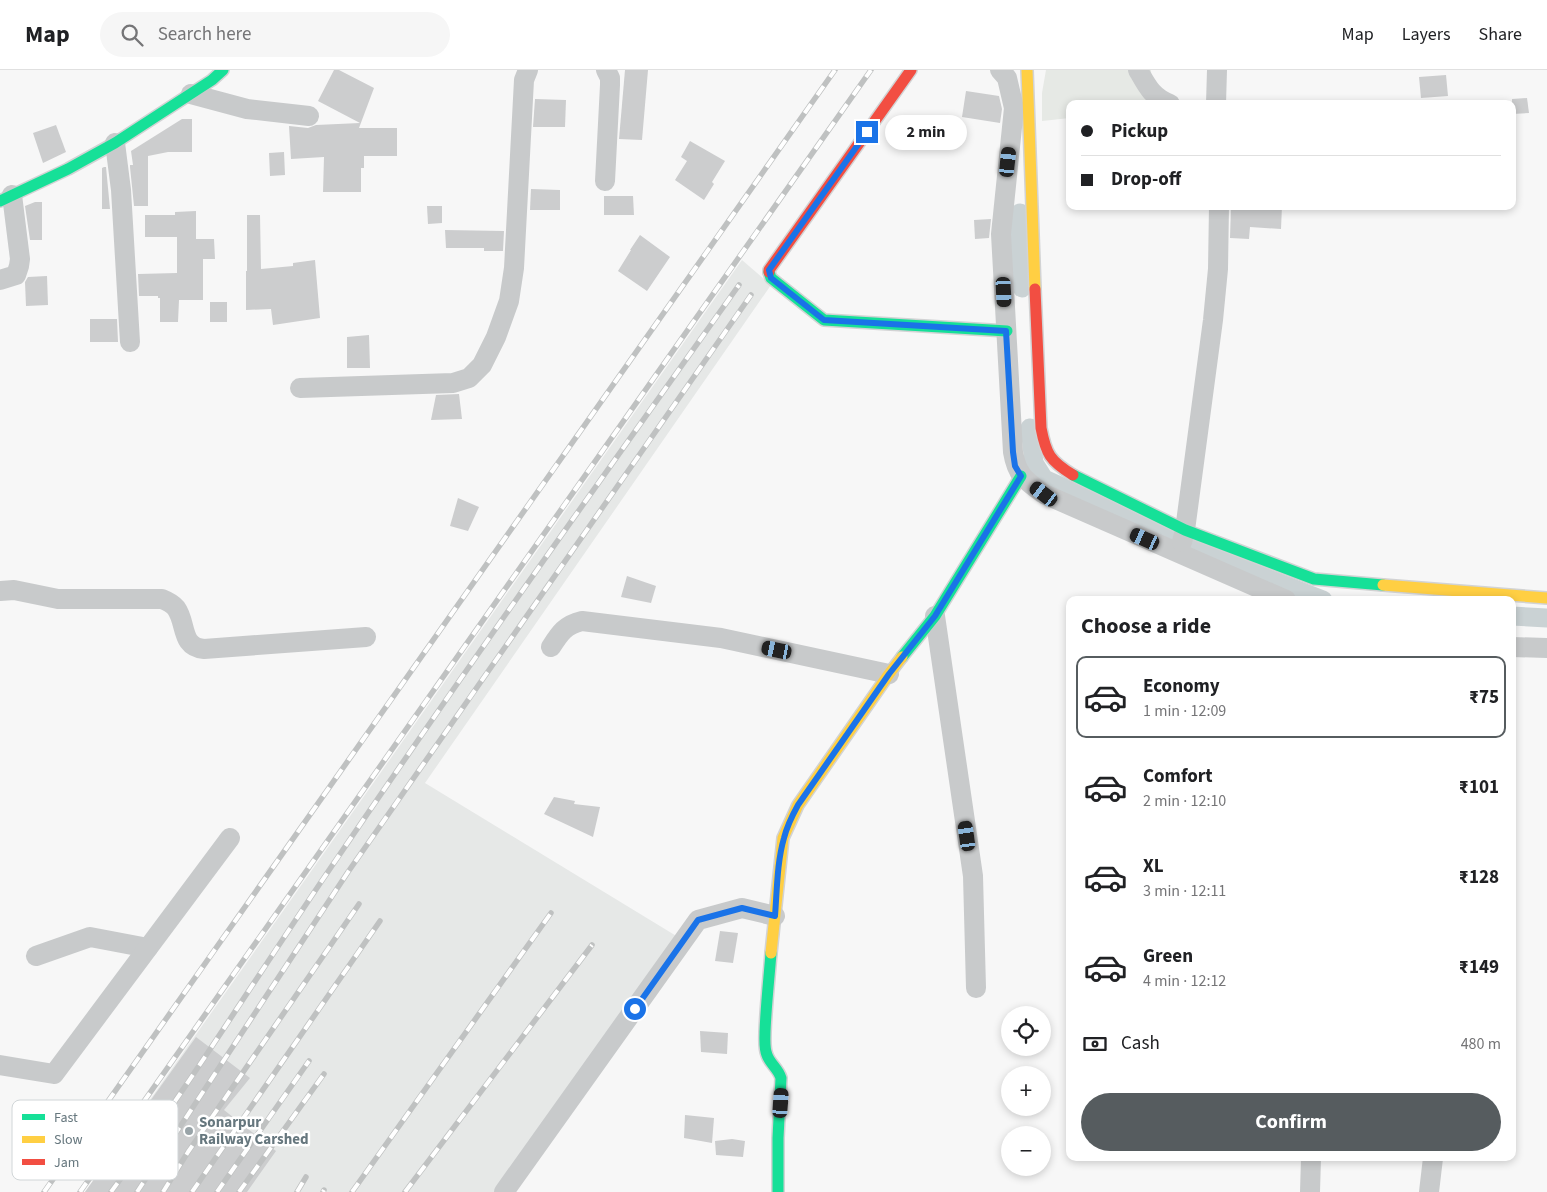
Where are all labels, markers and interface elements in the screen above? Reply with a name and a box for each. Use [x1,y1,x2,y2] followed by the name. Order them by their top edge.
[100,12,450,57] search box
[25,17,70,52] text: Map
[118,21,146,49] icon: search
[158,21,251,48] text: Search here
[1342,22,1374,47] text: Map
[1402,22,1451,47] text: Layers
[1479,22,1522,47] text: Share
[884,114,967,150] callout: 2 min
[1111,118,1168,145] text: Pickup
[856,121,878,143] route end
[907,121,945,143] text: 2 min
[998,146,1017,178] car
[1111,166,1181,193] text: Drop-off
[995,277,1012,307] car
[1027,479,1060,509] car
[1128,526,1161,552] car
[1081,610,1211,642] text: Choose a ride
[760,640,793,660] car
[1143,673,1220,700] text: Economy
[1083,675,1128,720] icon: car
[1469,684,1499,711] text: ₹75
[1143,700,1226,722] text: 1 min · 12:09
[1143,763,1213,790] text: Comfort
[1083,765,1128,810] icon: car
[1459,774,1499,801] text: ₹101
[1143,790,1226,812] text: 2 min · 12:10
[957,820,976,852] car
[1143,853,1164,880] text: XL
[1083,855,1128,900] icon: car
[1459,864,1499,891] text: ₹128
[1143,880,1226,902] text: 3 min · 12:11
[1143,943,1193,970] text: Green
[1083,945,1128,990] icon: car
[1459,954,1499,981] text: ₹149
[1143,970,1226,992] text: 4 min · 12:12
[624,998,646,1020] route start
[1001,1006,1051,1176] map controls
[1001,1006,1051,1056] button: locate
[1081,1030,1109,1058] icon: cash
[1121,1030,1160,1057] text: Cash
[1461,1033,1501,1055] text: 480 m
[1001,1066,1051,1116] button: +
[772,1088,789,1118] car
[1081,1093,1501,1151] button: Confirm
[12,1100,178,1180] legend
[54,1108,78,1128] text: Fast
[199,1112,309,1150] place label: Sonarpur Railway Carshed
[183,1125,195,1137] marker: Sonarpur Railway Carshed
[1001,1126,1051,1176] button: −
[54,1130,83,1150] text: Slow
[54,1153,79,1173] text: Jam

